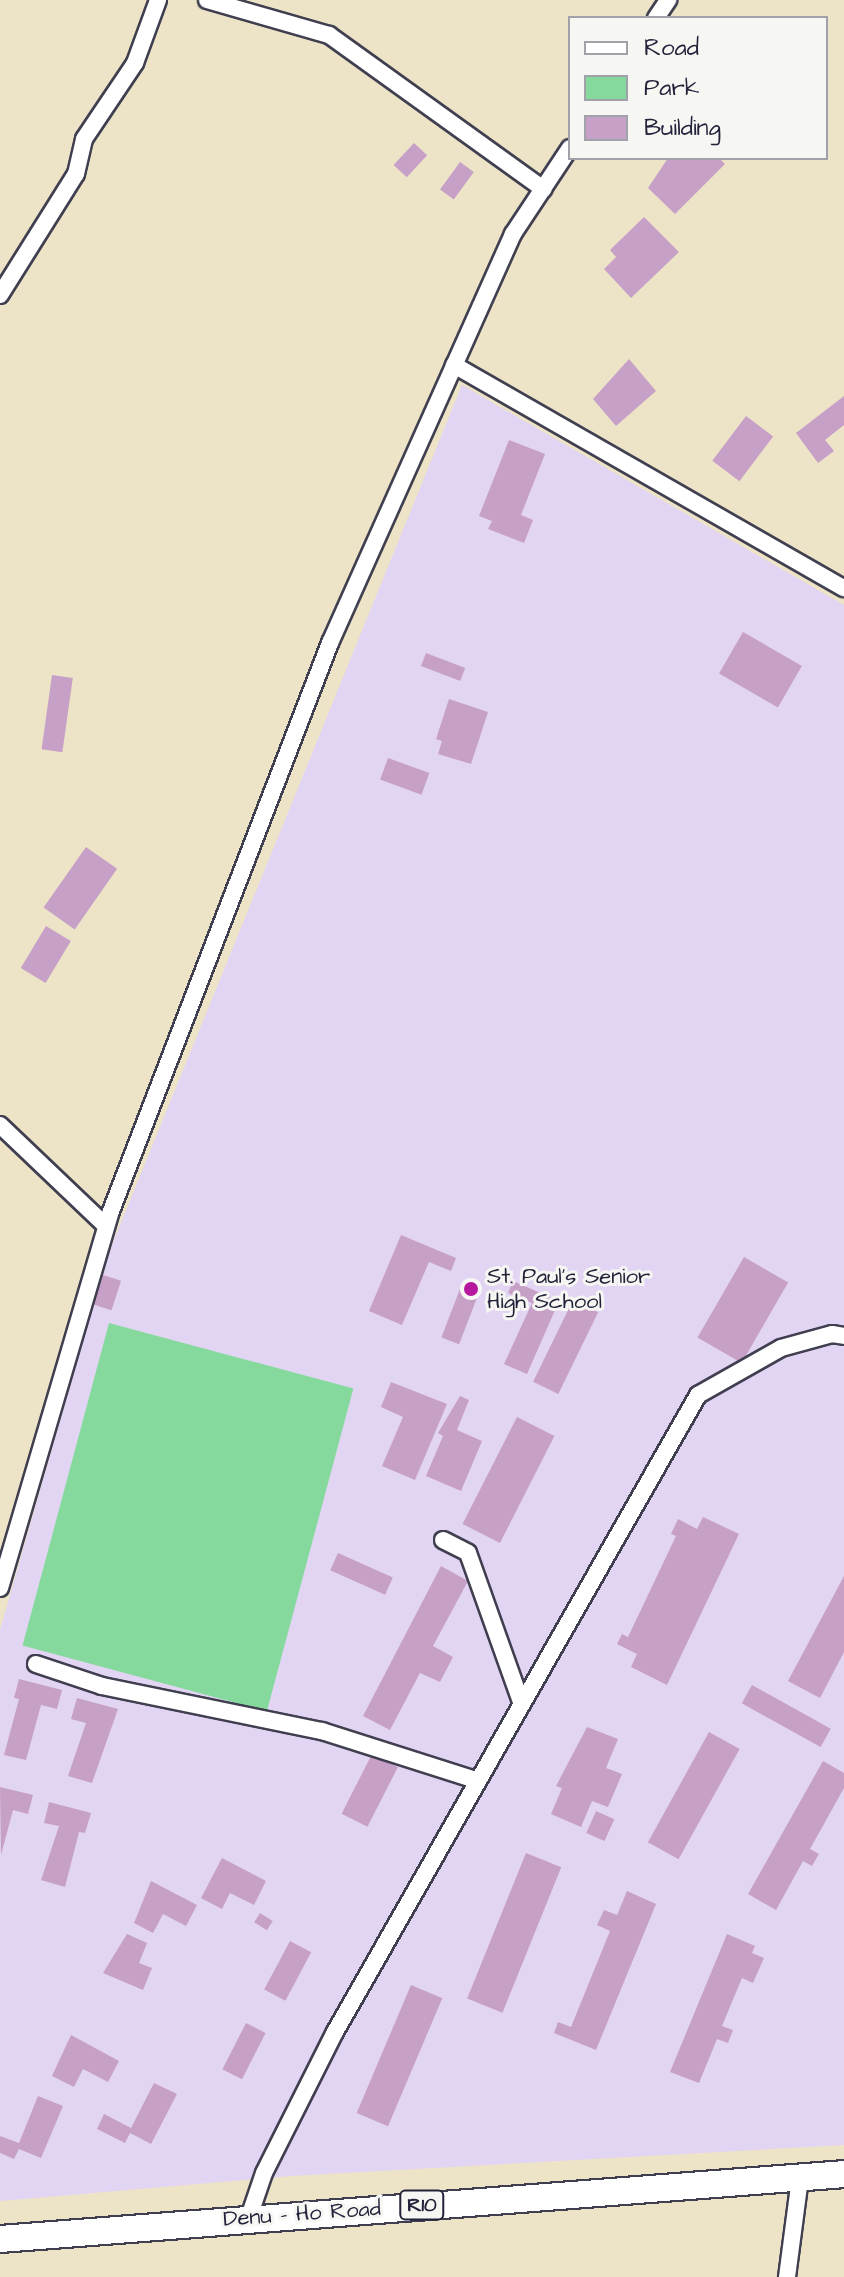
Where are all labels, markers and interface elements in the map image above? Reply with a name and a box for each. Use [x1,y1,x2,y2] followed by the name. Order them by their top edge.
[568,16,828,160] legend
[644,31,699,65] text: Road
[644,71,700,105] text: Park
[644,111,721,145] text: Building
[487,1263,650,1314] place label: St. Paul's Senior High School
[462,1280,480,1298] marker: St. Paul's Senior High School
[398,2189,446,2221] road number: R10
[222,2195,382,2233] street label: Denu - Ho Road

